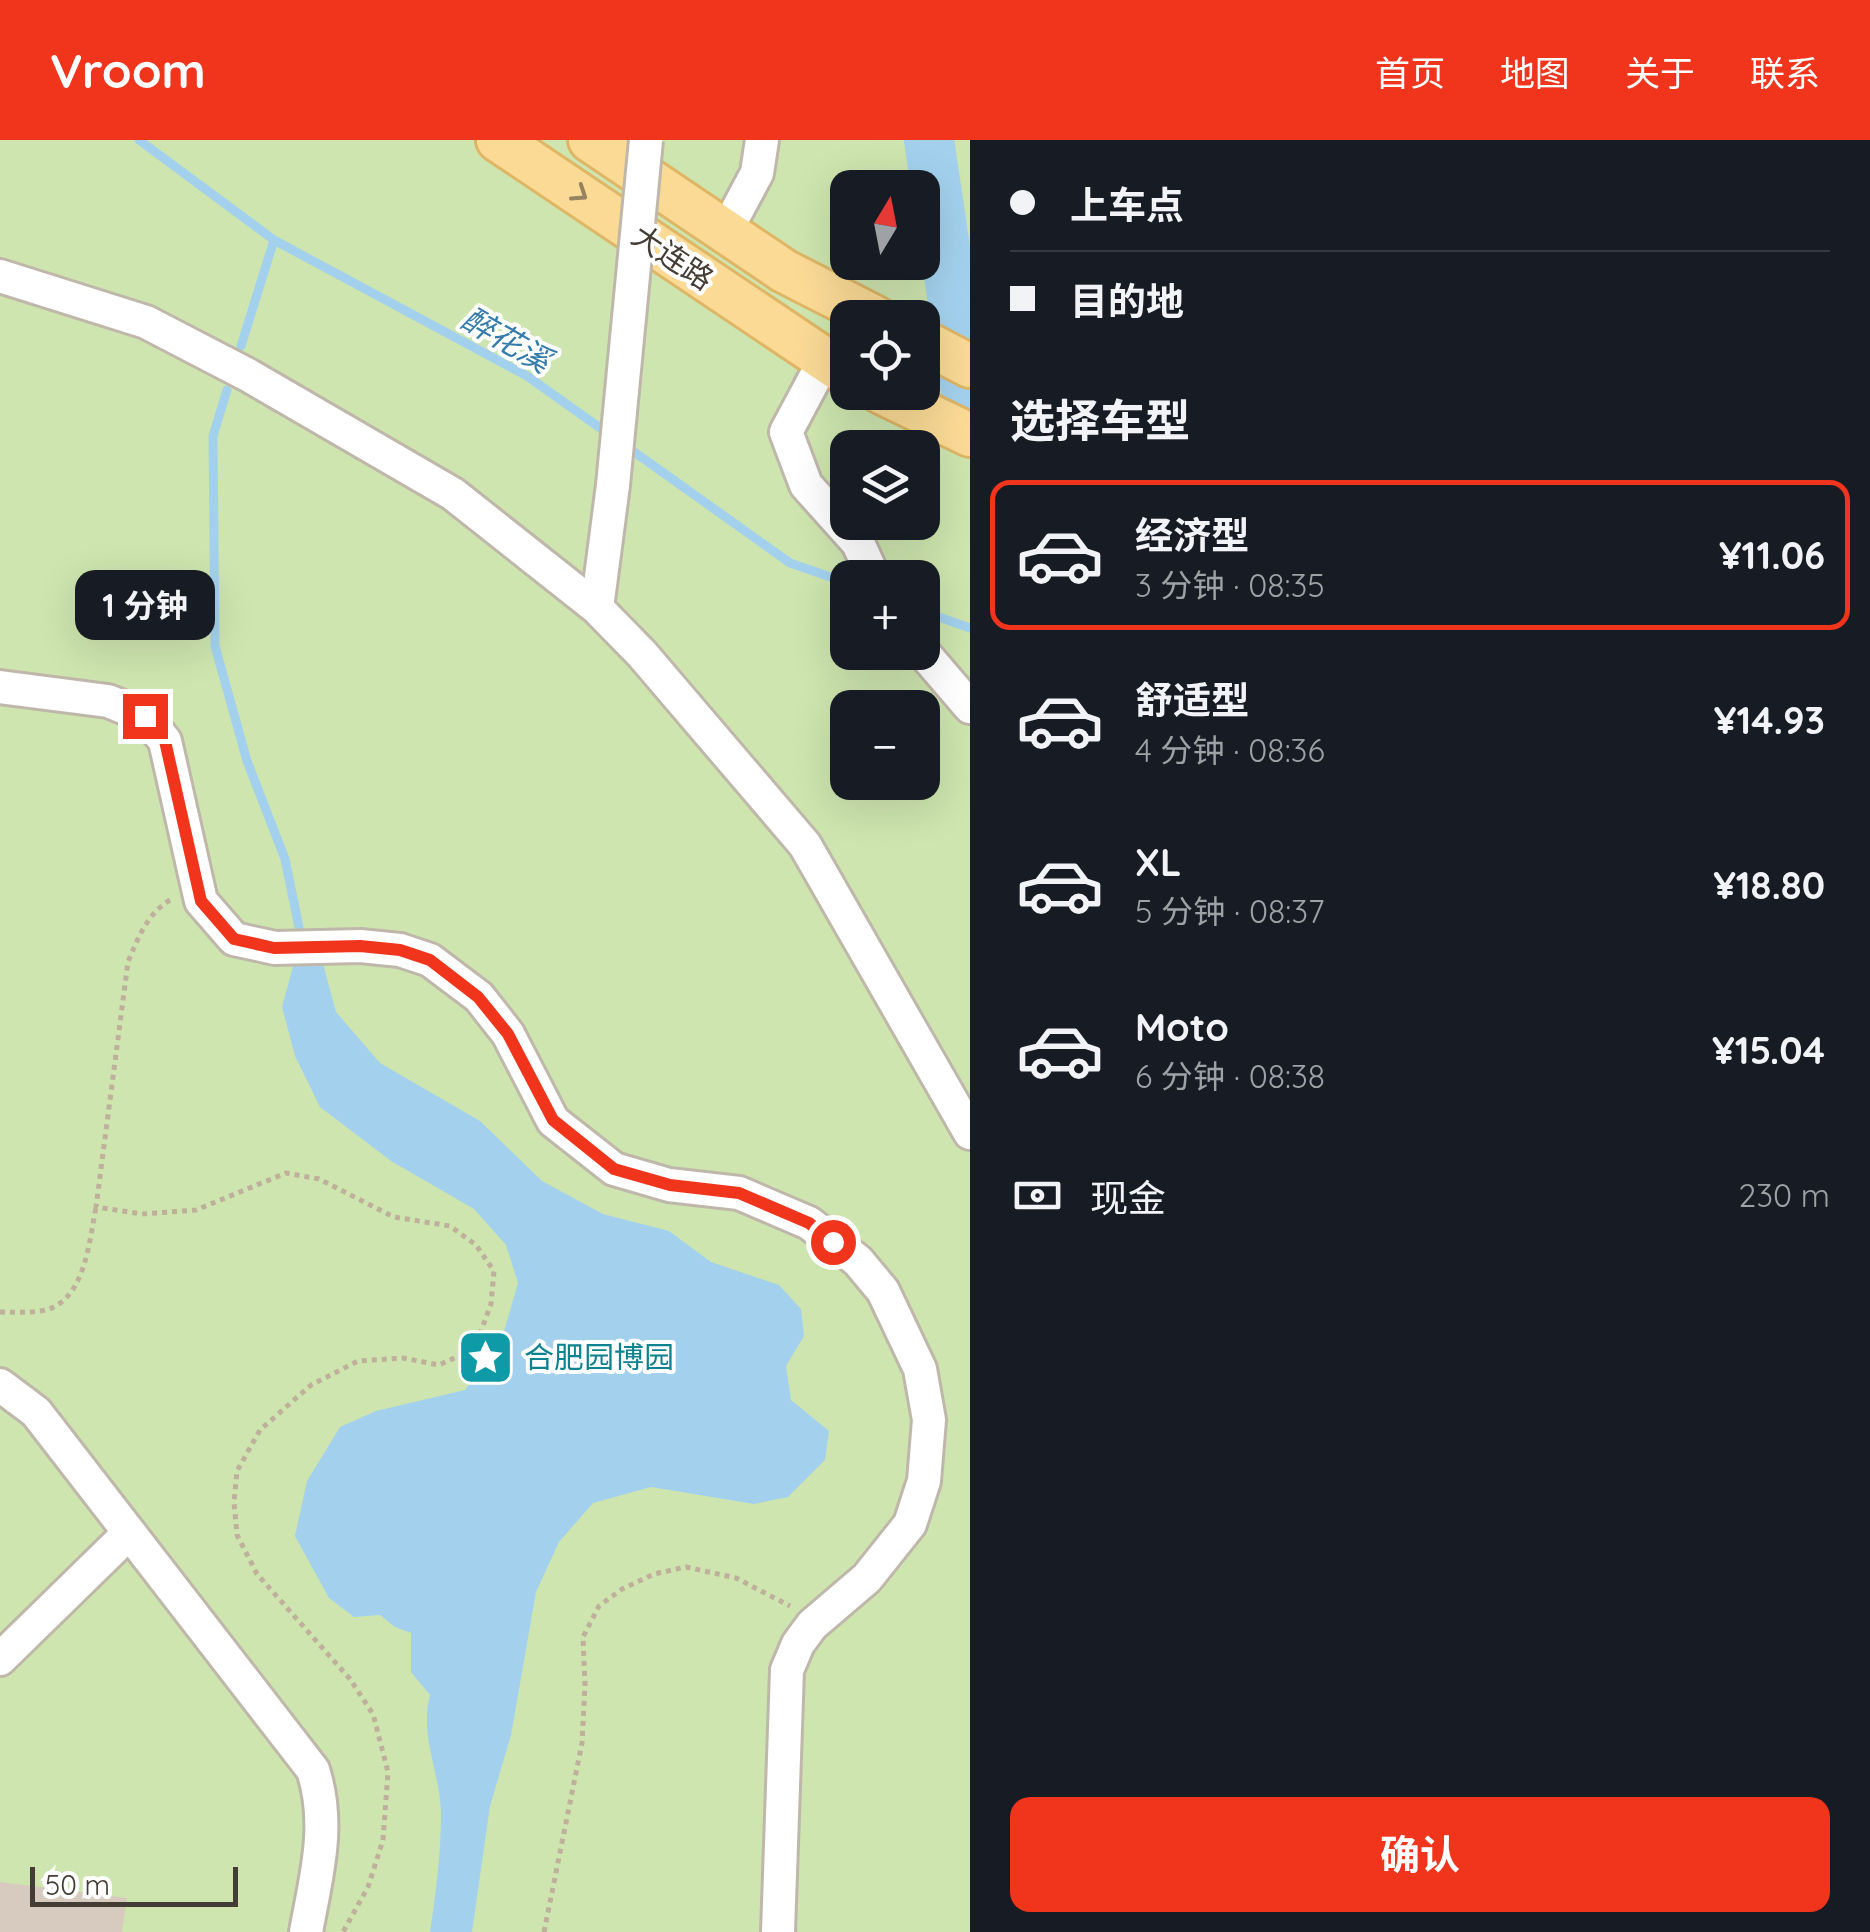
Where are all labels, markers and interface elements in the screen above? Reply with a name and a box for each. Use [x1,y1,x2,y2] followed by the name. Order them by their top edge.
[50,40,206,100] text: Vroom
[1375,51,1445,95] text: 首页
[1500,51,1570,95] text: 地图
[1625,51,1695,95] text: 关于
[1750,51,1820,95] text: 联系
[830,170,940,280] north arrow
[830,170,940,800] map controls
[1070,181,1184,229] text: 上车点
[568,182,587,200] one-way arrow
[625,216,721,298] street label: 大连路
[1070,277,1184,325] text: 目的地
[455,298,561,382] water label: 醉花溪
[830,300,940,410] button: locate
[1010,392,1190,448] text: 选择车型
[830,430,940,540] button: layers
[1015,510,1105,600] icon: car
[1135,511,1249,559] text: 经济型
[1719,531,1825,579] text: ¥11.06
[830,560,940,670] button: +
[1135,565,1325,605] text: 3 分钟 · 08:35
[75,571,215,641] callout: 1 分钟
[102,585,188,625] text: 1 分钟
[1015,675,1105,765] icon: car
[1135,676,1249,724] text: 舒适型
[830,690,940,800] button: −
[123,694,168,739] route end
[1714,696,1825,744] text: ¥14.93
[1135,730,1325,770] text: 4 分钟 · 08:36
[1135,838,1181,886] text: XL
[1015,840,1105,930] icon: car
[1713,861,1825,909] text: ¥18.80
[1135,891,1324,931] text: 5 分钟 · 08:37
[1135,1003,1229,1051] text: Moto
[1015,1005,1105,1095] icon: car
[1712,1026,1825,1074] text: ¥15.04
[1135,1056,1325,1096] text: 6 分钟 · 08:38
[1010,1168,1065,1223] icon: cash
[1090,1174,1166,1222] text: 现金
[1739,1175,1830,1215] text: 230 m
[811,1220,856,1265] route start
[455,1327,515,1387] place icon: 合肥园博园
[524,1338,674,1376] place label: 合肥园博园
[1010,1797,1830,1912] button: 确认
[30,1862,238,1906] scale bar
[45,1867,110,1902] text: 50 m

